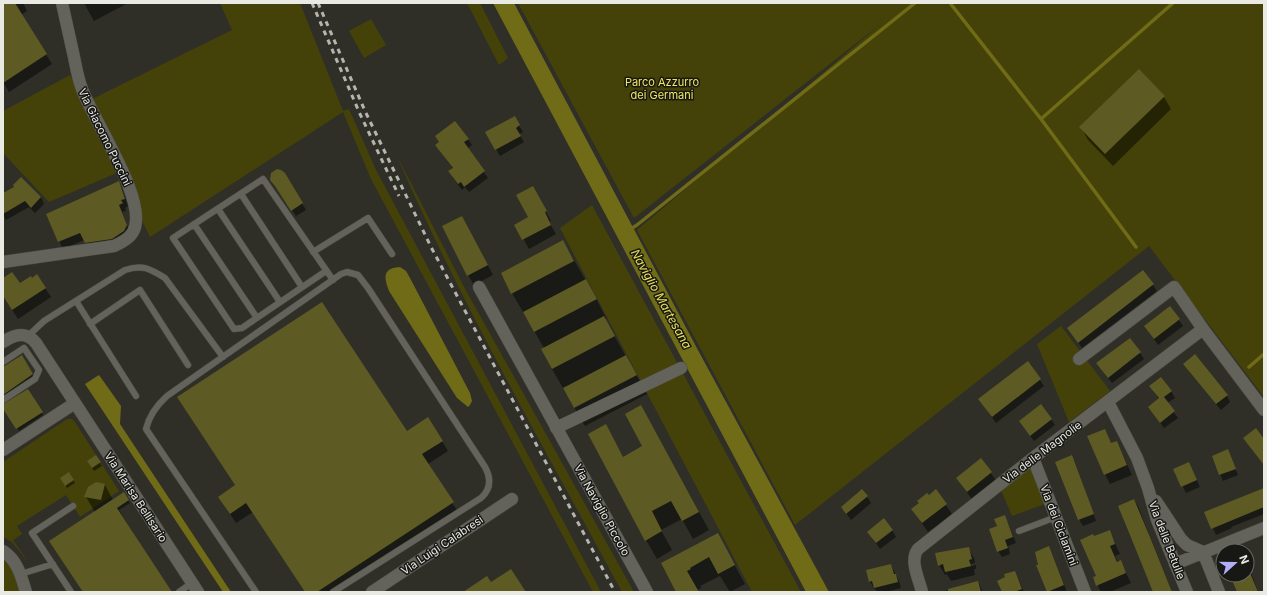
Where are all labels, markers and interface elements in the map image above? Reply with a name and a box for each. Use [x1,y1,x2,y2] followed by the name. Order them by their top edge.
[625,75,700,102] park label: Parco Azzurro dei Germani
[75,86,135,188] street label: Via Giacomo Puccini
[628,246,695,351] water label: Naviglio Martesana
[1000,418,1084,486] street label: Via delle Magnolie
[102,449,171,545] street label: Via Marisa Bellisario
[571,462,633,559] street label: Via Naviglio Piccolo
[1037,482,1081,568] street label: Via dei Ciclamini
[1146,499,1188,581] street label: Via delle Betulle
[398,512,486,578] street label: Via Luigi Calabresi
[1215,543,1255,583] north arrow
[1236,553,1252,566] text: N

